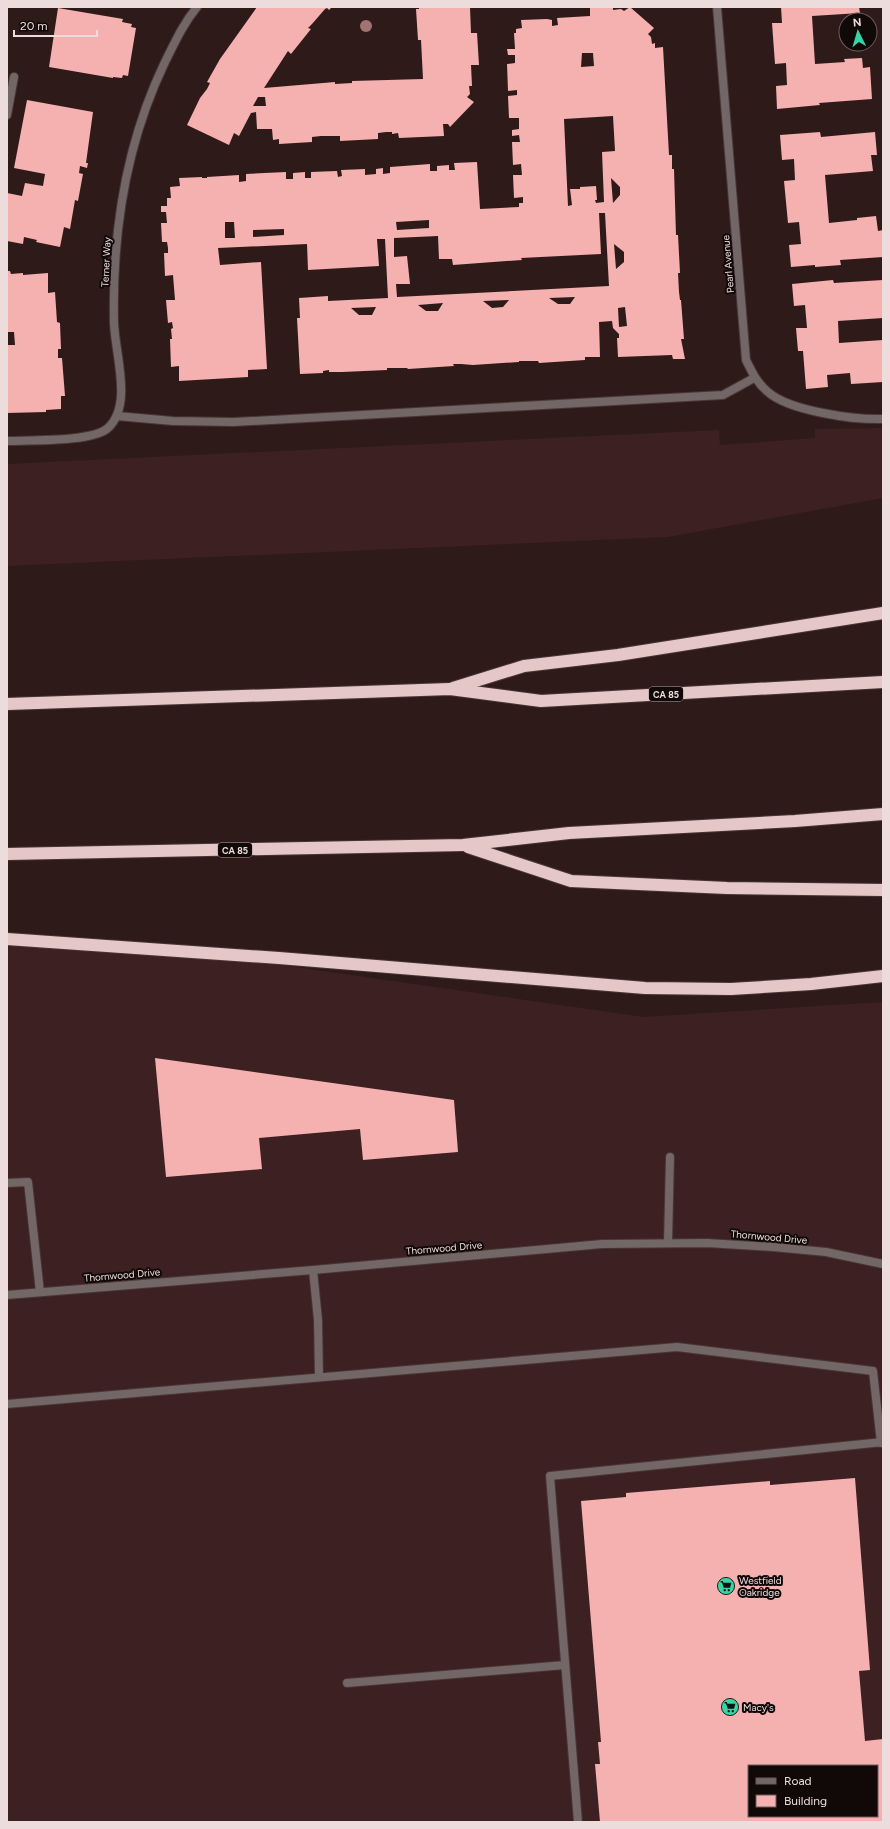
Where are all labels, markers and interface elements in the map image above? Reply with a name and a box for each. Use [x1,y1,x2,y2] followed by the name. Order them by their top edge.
[14,12,97,38] scale bar
[838,12,878,52] north arrow
[852,16,862,29] text: N
[20,19,48,33] text: 20 m
[719,234,737,294] street label: Pearl Avenue
[98,236,114,287] street label: Terner Way
[649,687,683,701] road number: CA 85
[218,843,252,857] road number: CA 85
[730,1227,808,1247] street label: Thornwood Drive
[405,1238,483,1258] street label: Thornwood Drive
[83,1265,161,1285] street label: Thornwood Drive
[739,1574,782,1599] place label: Westfield Oakridge
[716,1576,736,1596] supermarket icon: Westfield Oakridge
[720,1697,740,1717] supermarket icon: Macy's
[743,1701,774,1714] place label: Macy's
[748,1765,878,1817] legend
[784,1774,812,1788] text: Road
[784,1794,827,1808] text: Building

